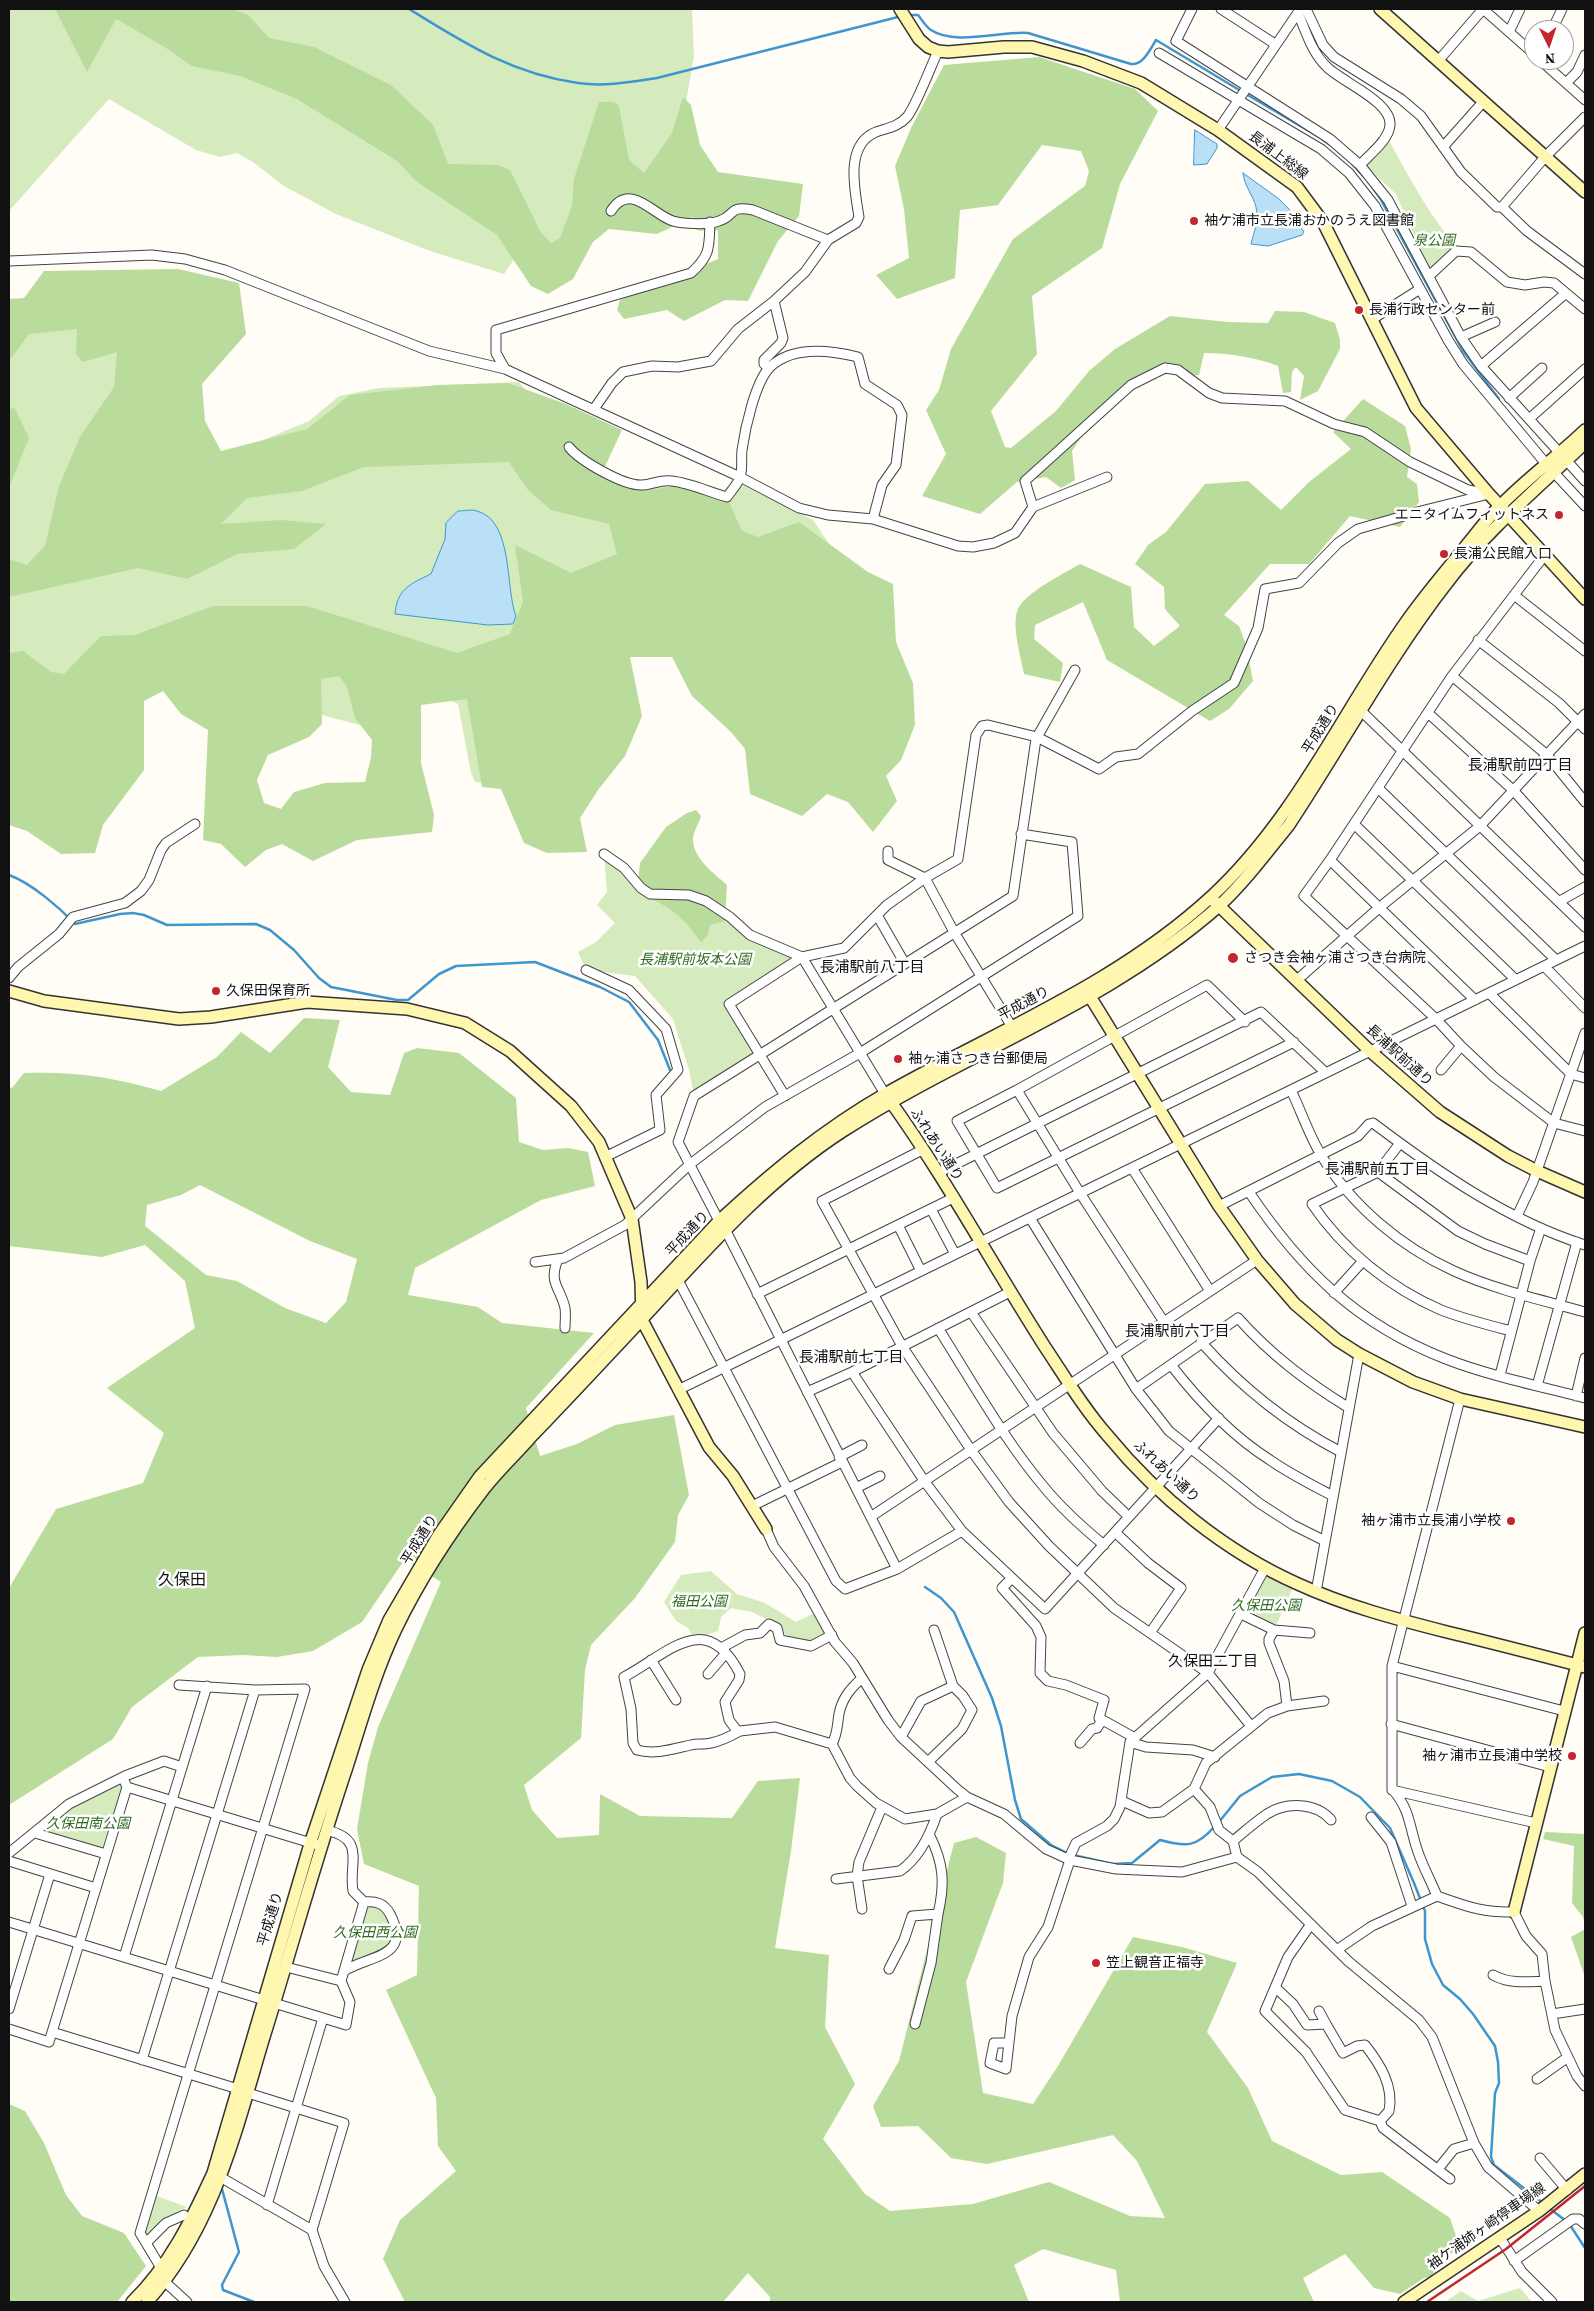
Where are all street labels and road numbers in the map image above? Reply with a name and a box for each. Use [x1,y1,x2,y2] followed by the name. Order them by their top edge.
[1245,128,1311,184] street label: 長浦上総線
[1299,701,1343,757] street label: 平成通り
[995,983,1053,1025] street label: 平成通り
[1362,1022,1436,1090] street label: 長浦駅前通り
[906,1105,966,1185] street label: ふれあい通り
[663,1208,713,1260] street label: 平成通り
[1130,1437,1202,1507] street label: ふれあい通り
[398,1512,442,1568] street label: 平成通り
[255,1890,287,1948] street label: 平成通り
[1425,2180,1549,2274] street label: 袖ケ浦姉ヶ崎停車場線

